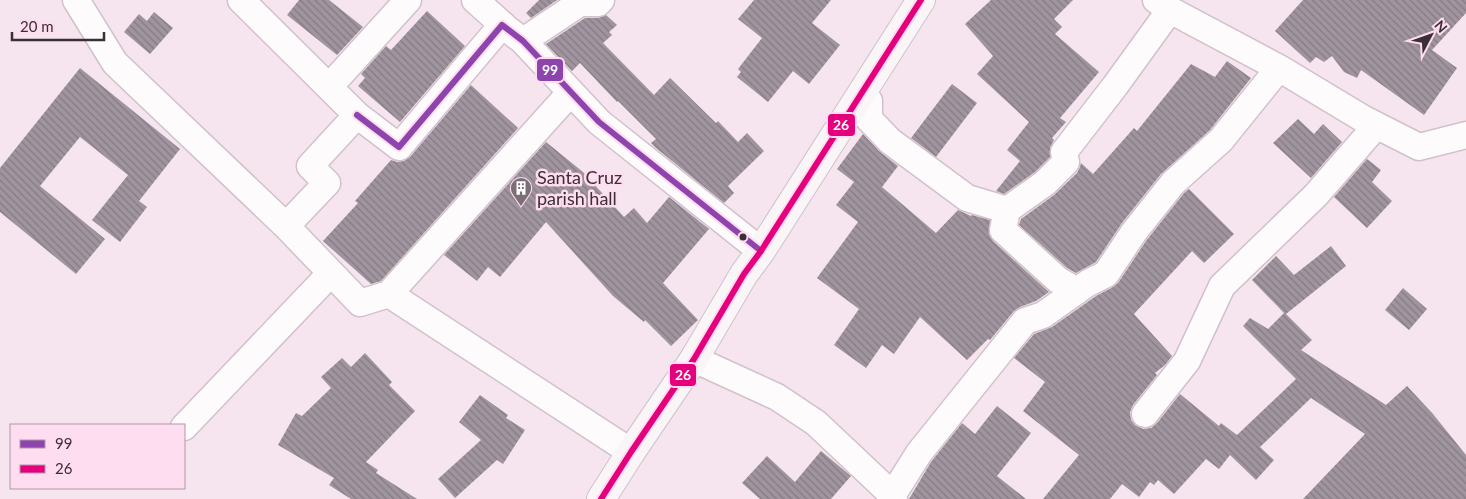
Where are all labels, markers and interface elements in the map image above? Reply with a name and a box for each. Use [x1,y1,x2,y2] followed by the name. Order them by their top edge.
[12,10,105,42] scale bar
[1406,10,1456,60] north arrow
[1431,16,1451,36] text: N
[20,17,54,35] text: 20 m
[536,58,564,82] line badge: 99
[542,61,558,78] text: 99
[827,113,856,137] line badge: 26
[833,116,849,133] text: 26
[537,166,622,209] place label: Santa Cruz parish hall
[509,176,533,207] building icon: Santa Cruz parish hall
[738,232,748,242] unlabelled marker
[669,363,697,387] line badge: 26
[675,366,691,383] text: 26
[10,424,185,489] legend
[55,434,72,452] text: 99
[55,459,73,477] text: 26

